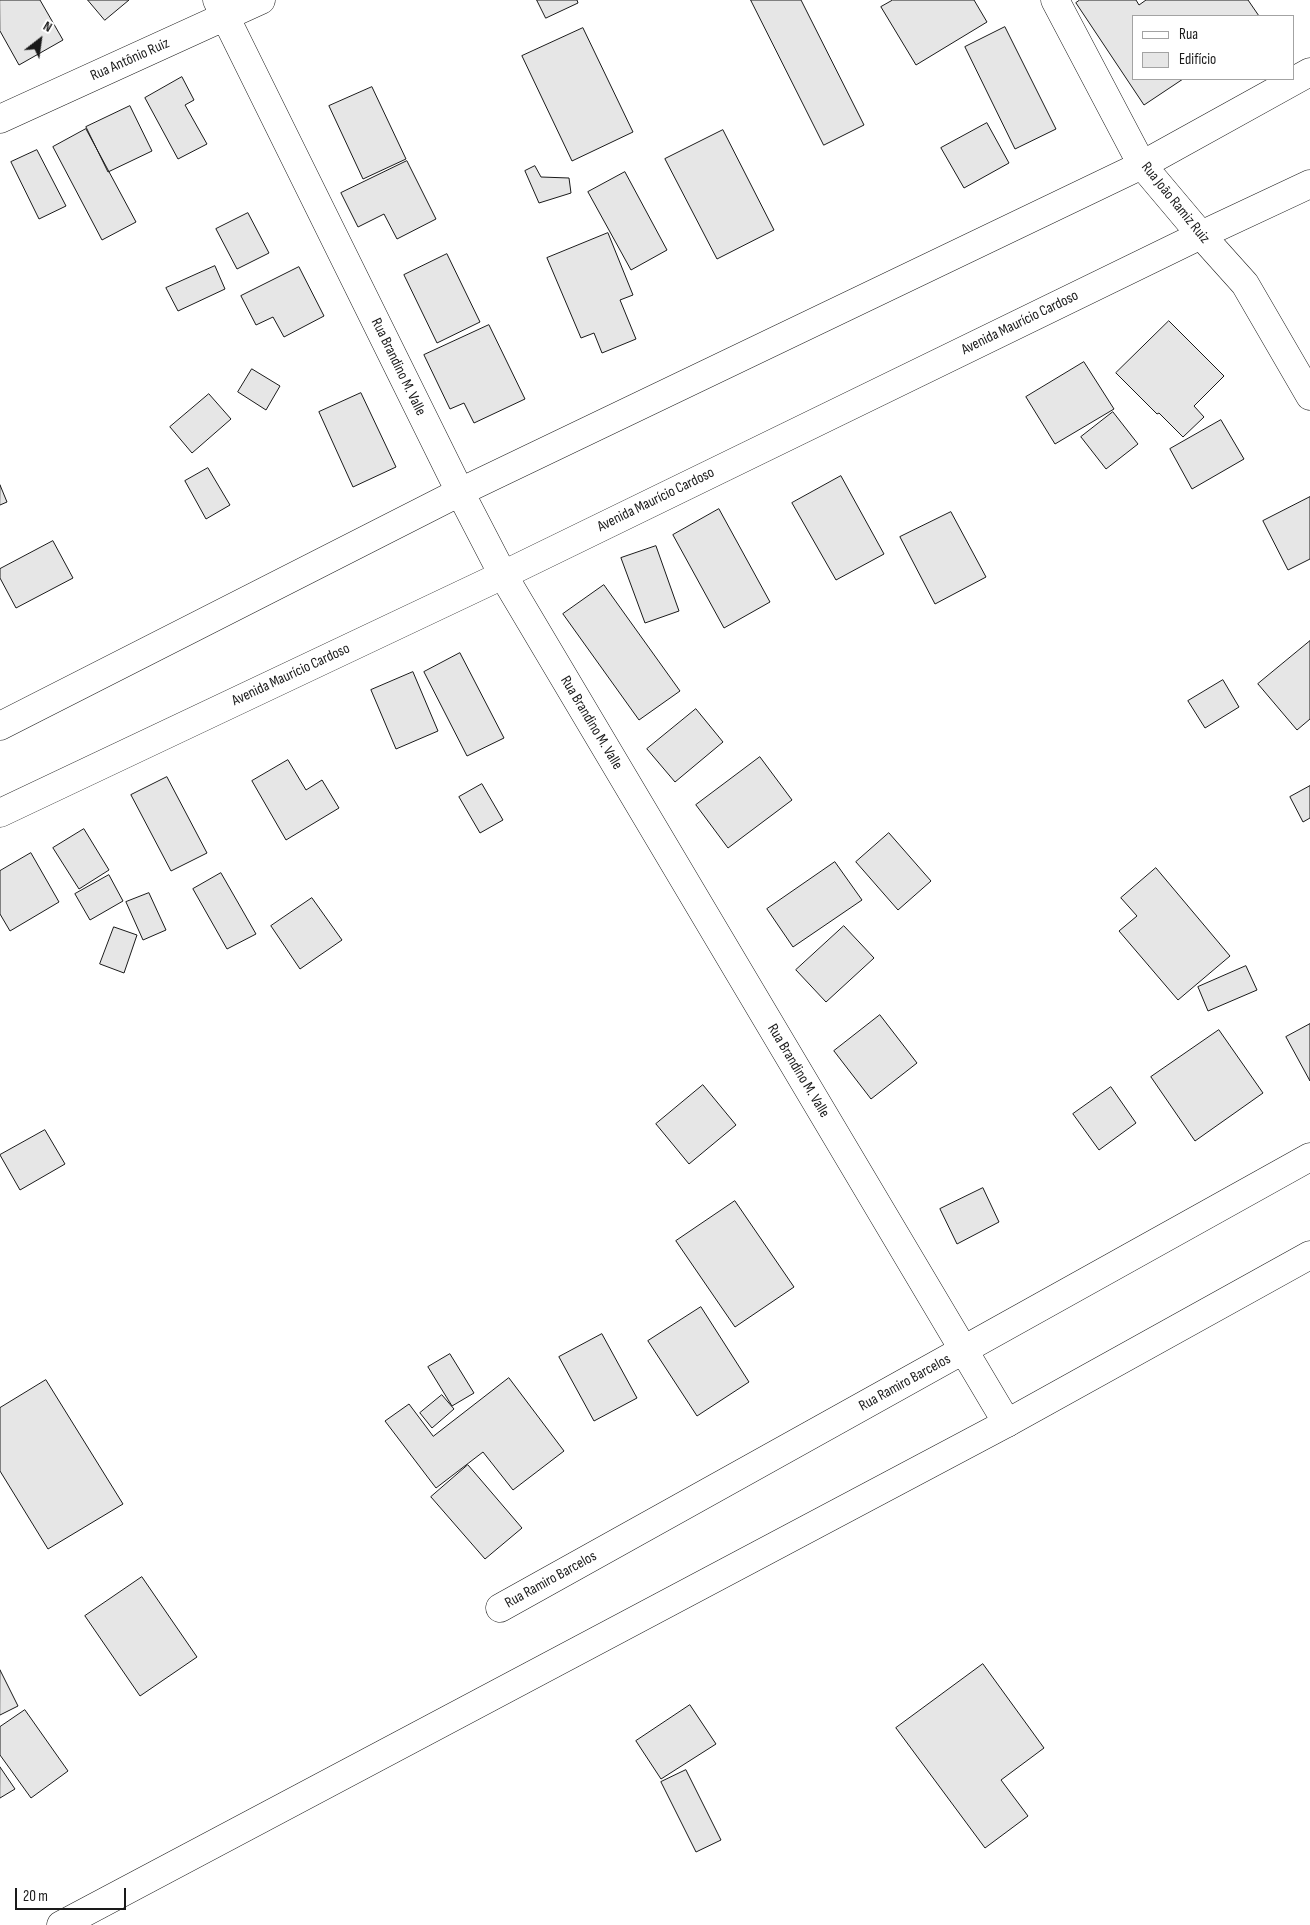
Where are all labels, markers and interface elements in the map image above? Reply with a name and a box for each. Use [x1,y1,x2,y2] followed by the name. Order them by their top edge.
[15,15,65,65] north arrow
[1132,15,1295,80] legend
[40,17,55,36] text: N
[1179,25,1198,44] text: Rua
[88,35,172,85] street label: Rua Antônio Ruiz
[1179,50,1216,69] text: Edifício
[1137,159,1213,247] street label: Rua João Ramiz Ruiz
[959,287,1081,359] street label: Avenida Maurício Cardoso
[367,315,429,419] street label: Rua Brandino M. Valle
[595,464,717,536] street label: Avenida Maurício Cardoso
[229,640,353,710] street label: Avenida Maurício Cardoso
[556,673,626,773] street label: Rua Brandino M. Valle
[763,1021,833,1121] street label: Rua Brandino M. Valle
[856,1350,954,1416] street label: Rua Ramiro Barcelos
[502,1547,600,1613] street label: Rua Ramiro Barcelos
[18,1878,129,1910] scale bar
[23,1887,48,1906] text: 20 m

